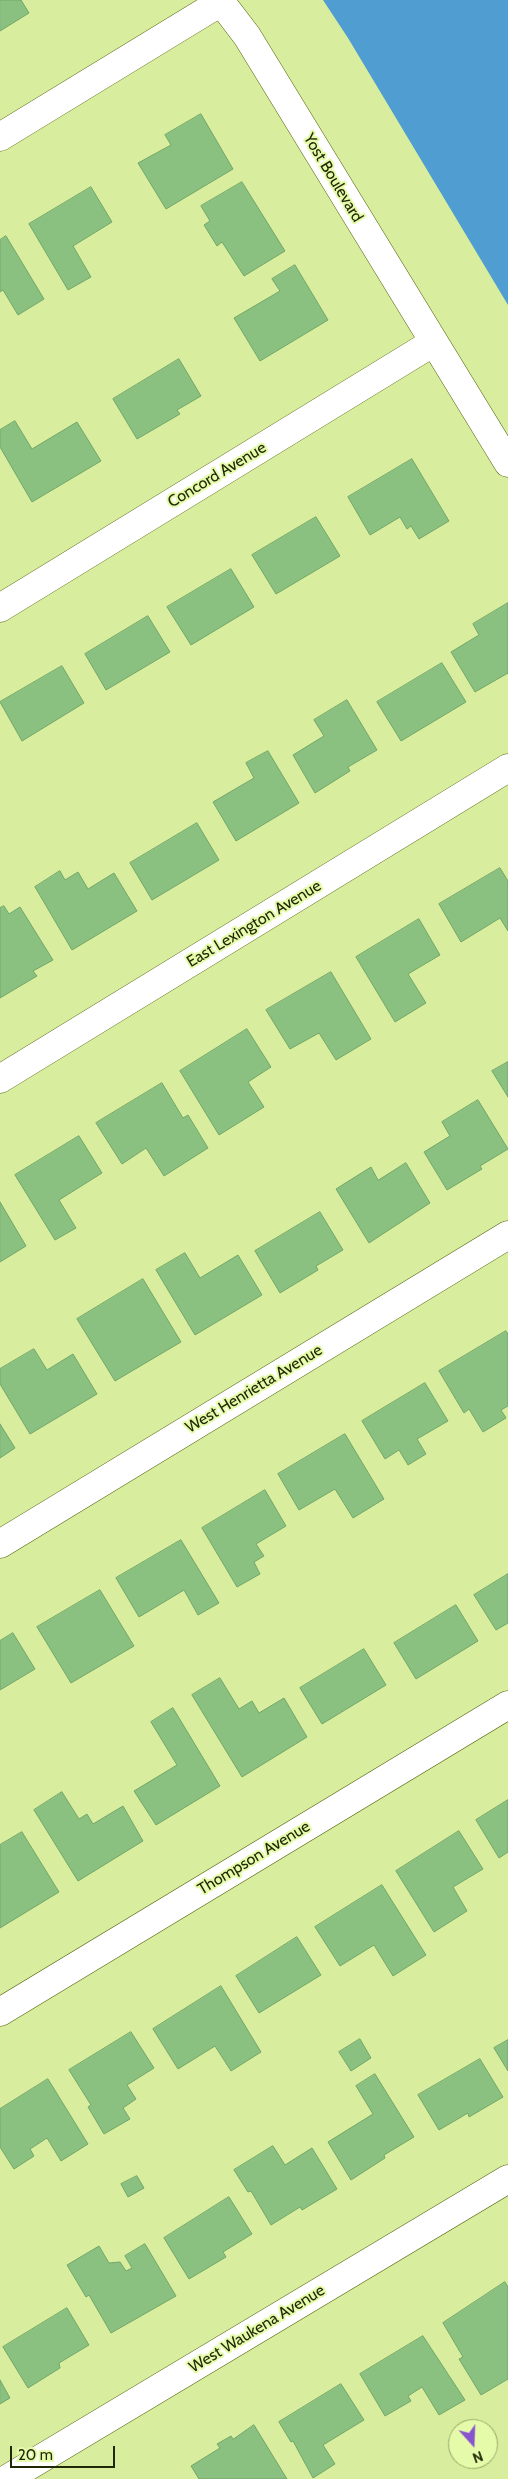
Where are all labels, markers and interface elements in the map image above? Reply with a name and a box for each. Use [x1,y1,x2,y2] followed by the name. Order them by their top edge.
[299,130,367,226] street label: Yost Boulevard
[164,438,270,512] street label: Concord Avenue
[183,876,325,972] street label: East Lexington Avenue
[182,1341,326,1437] street label: West Henrietta Avenue
[194,1817,314,1899] street label: Thompson Avenue
[186,2281,328,2377] street label: West Waukena Avenue
[448,2419,498,2469] north arrow
[12,2436,118,2468] scale bar
[18,2446,53,2464] text: 20 m
[470,2447,486,2467] text: N

